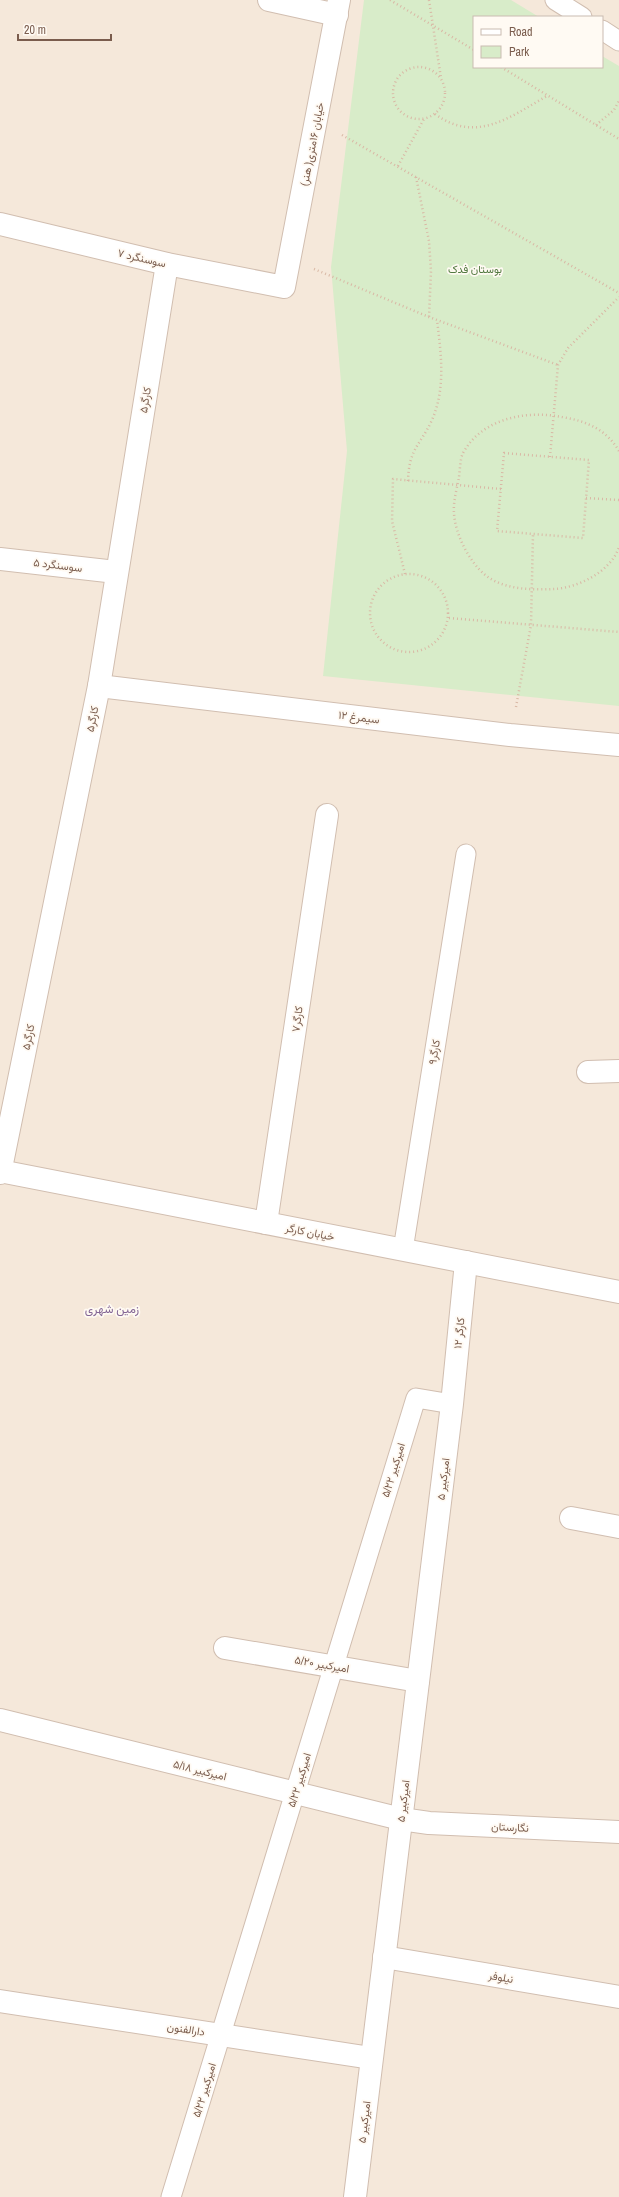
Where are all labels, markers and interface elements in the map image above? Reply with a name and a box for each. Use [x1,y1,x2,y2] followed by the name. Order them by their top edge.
[18,16,111,42] scale bar
[473,16,603,68] legend
[24,22,46,38] text: 20 m
[509,24,533,40] text: Road
[509,44,529,60] text: Park
[297,101,327,187] street label: خیابان ۱۶متری( هنر)
[116,246,168,270] street label: سوسنگرد ۷
[448,262,502,276] park label: بوستان فدک
[136,386,154,414] street label: کارگر۵
[33,555,84,575] street label: سوسنگرد ۵
[83,705,101,733] street label: کارگر۵
[337,708,381,728] street label: سیمرغ ۱۲
[288,1005,306,1033] street label: کارگر۷
[19,1023,37,1051] street label: کارگر۵
[425,1038,443,1065] street label: کارگر۹
[283,1220,336,1244] street label: خیابان کارگر
[85,1301,139,1317] district label: زمین شهری
[450,1317,468,1349] street label: کارگر ۱۲
[378,1441,408,1499] street label: امیرکبیر ۵/۲۲
[433,1457,453,1501] street label: امیرکبیر ۵
[294,1652,350,1676] street label: امیرکبیر ۵/۲۰
[284,1751,314,1809] street label: امیرکبیر ۵/۲۲
[172,1757,228,1783] street label: امیرکبیر ۵/۱۸
[393,1779,413,1823] street label: امیرکبیر ۵
[491,1819,529,1835] street label: نگارستان
[487,1968,514,1986] street label: نیلوفر
[166,2019,206,2039] street label: دارالفنون
[189,2061,219,2119] street label: امیرکبیر ۵/۲۲
[354,2100,374,2144] street label: امیرکبیر ۵

